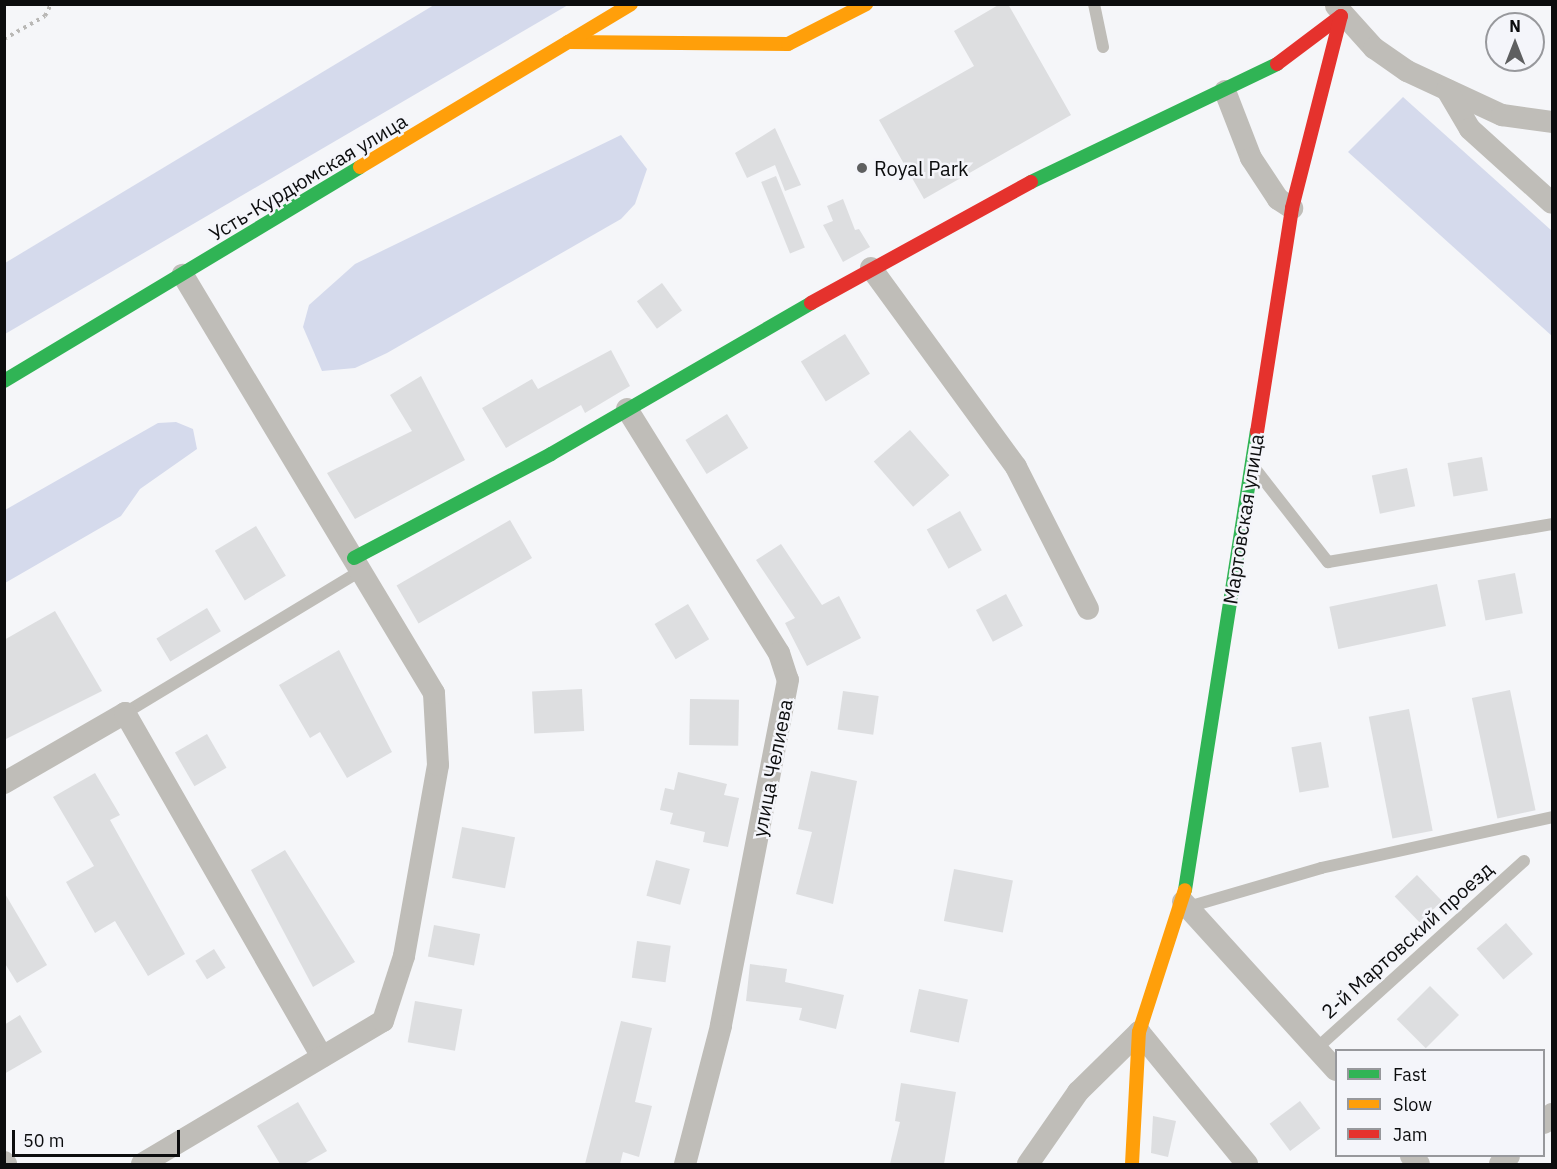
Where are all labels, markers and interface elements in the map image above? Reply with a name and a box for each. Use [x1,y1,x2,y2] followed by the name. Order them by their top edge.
[1485,12,1545,72] north arrow
[1509,16,1521,36] text: N
[205,108,411,246] street label: Усть-Курдюмская улица
[874,156,969,180] place label: Royal Park
[855,161,869,175] marker: Royal Park
[1218,432,1268,606] street label: Мартовская улица
[747,697,797,839] street label: улица Челиева
[1316,857,1498,1023] street label: 2-й Мартовский проезд
[1335,1049,1545,1157] legend
[1393,1063,1427,1086] text: Fast
[1393,1093,1432,1116] text: Slow
[15,1118,183,1156] scale bar
[1393,1123,1428,1146] text: Jam
[23,1129,65,1152] text: 50 m

